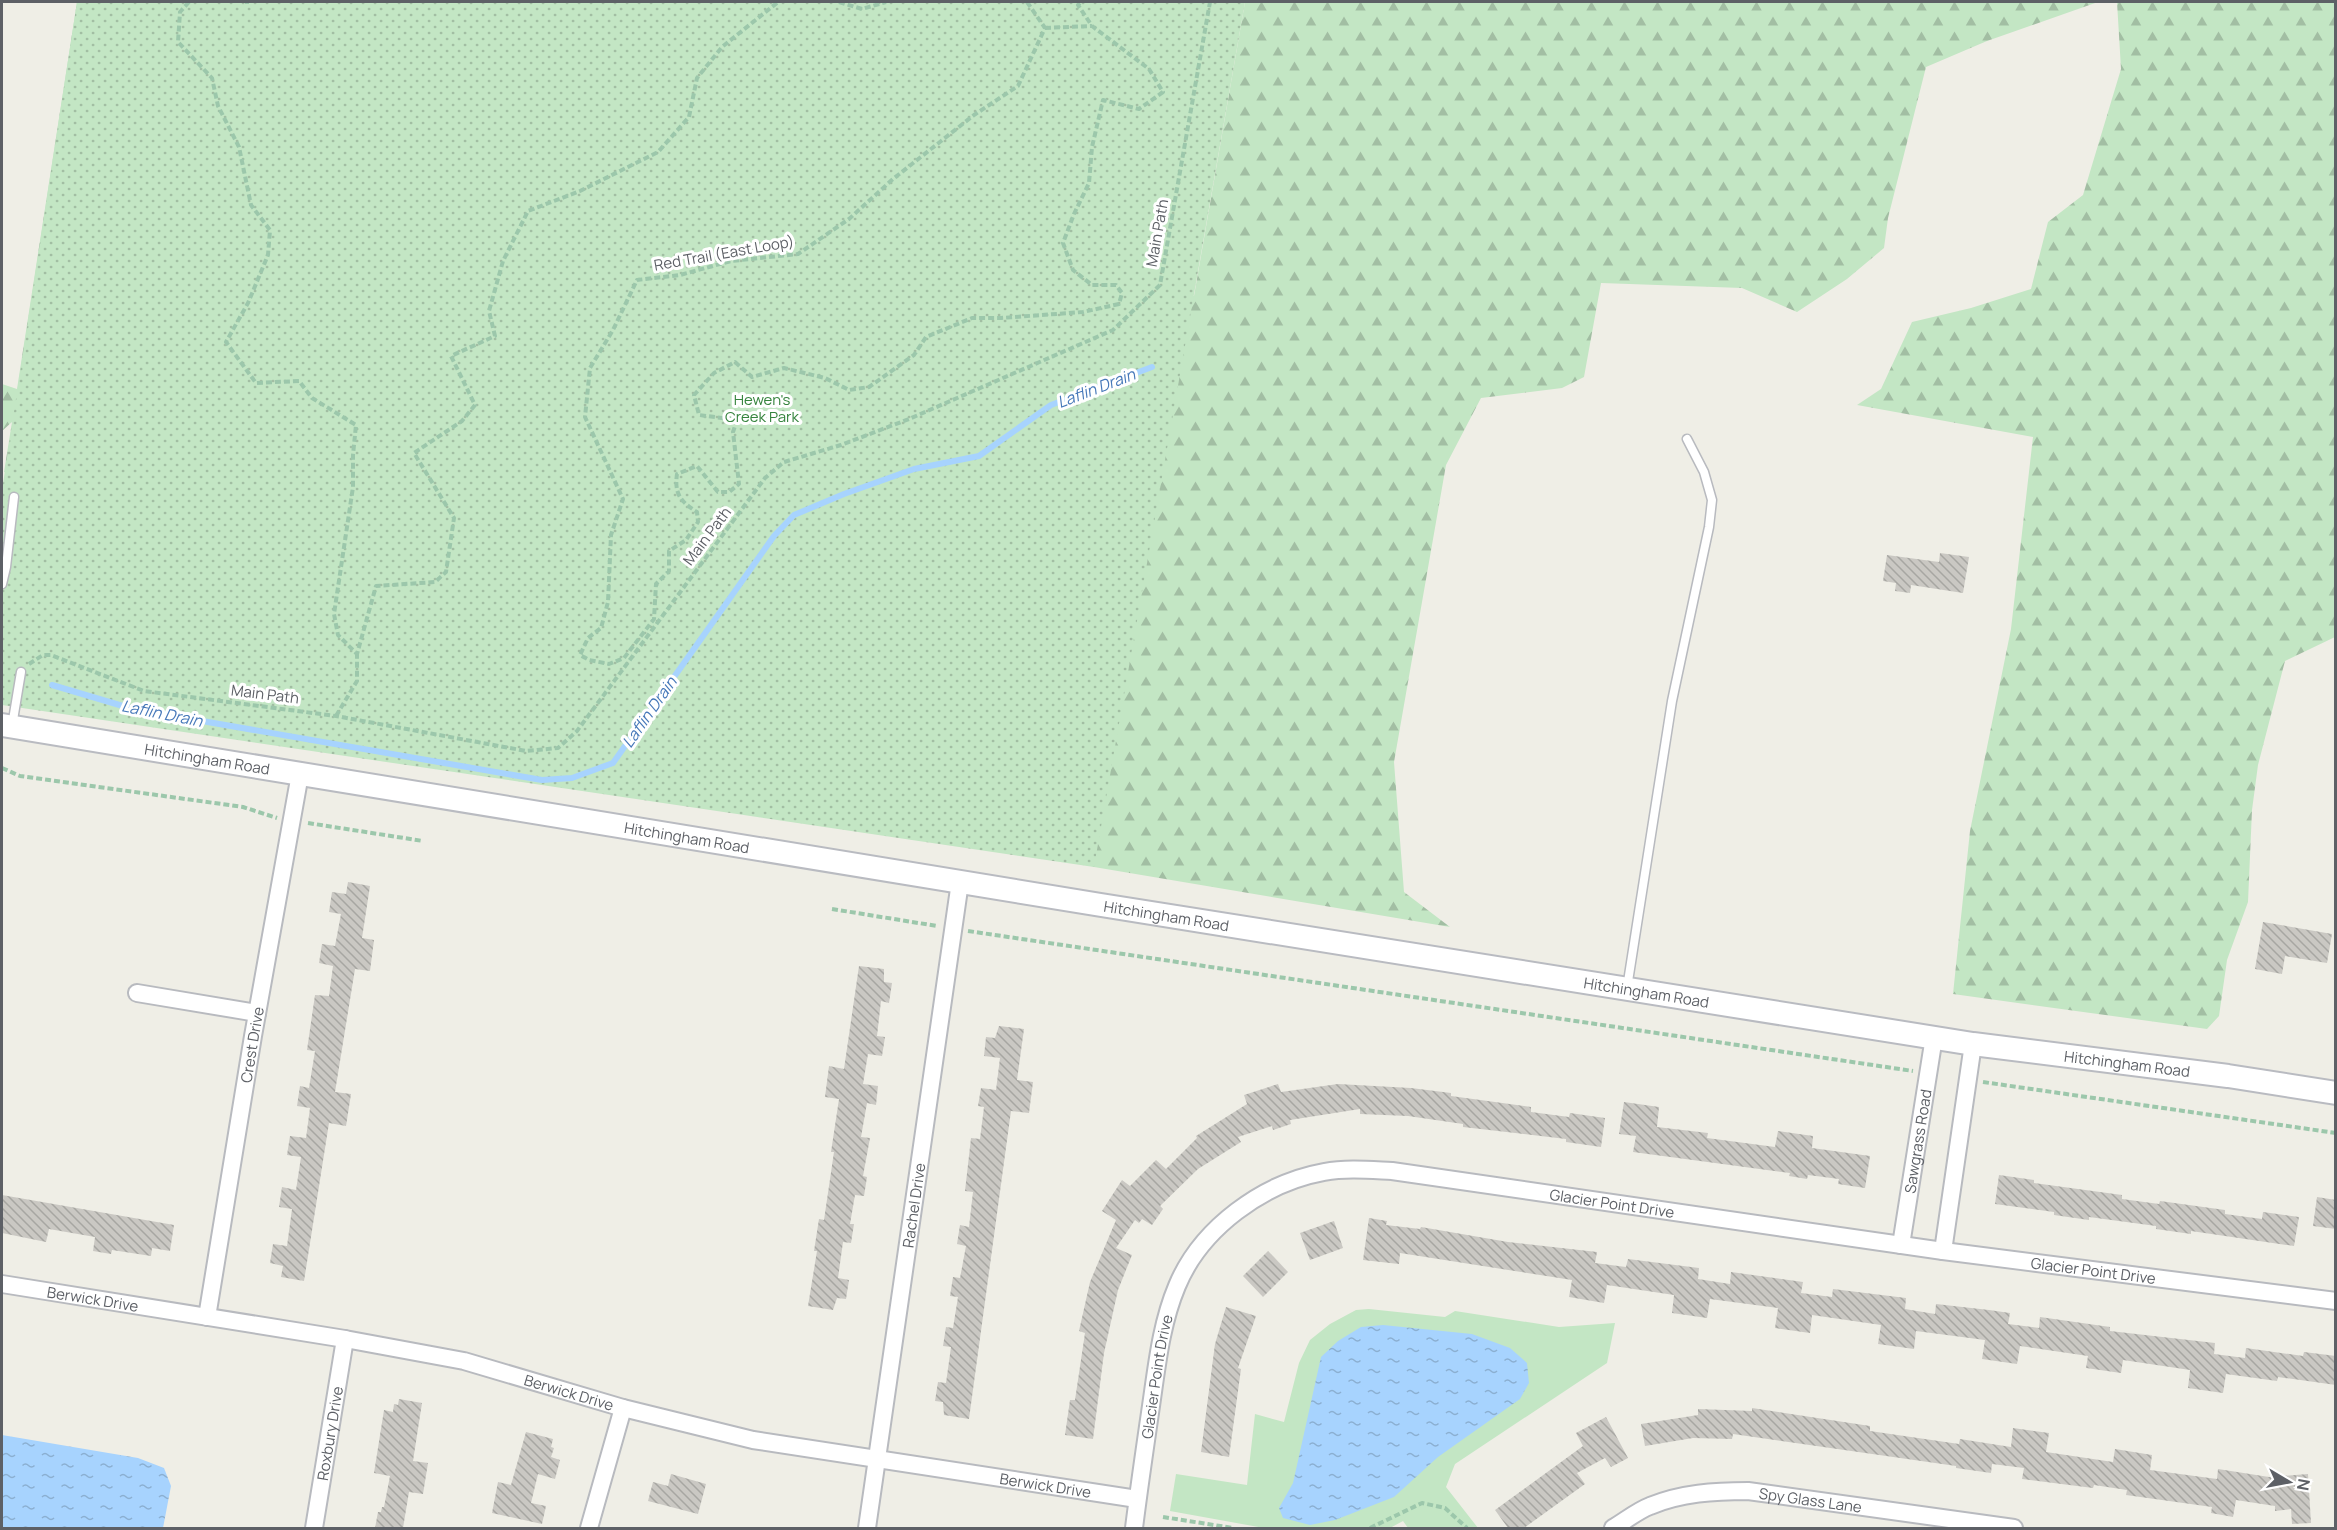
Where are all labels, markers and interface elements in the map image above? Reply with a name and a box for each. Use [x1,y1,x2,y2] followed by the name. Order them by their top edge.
[1141,197,1173,268] street label: Main Path
[652,230,796,276] street label: Red Trail (East Loop)
[1054,363,1139,413] water label: Laflin Drain
[725,389,799,427] park label: Hewen's Creek Park
[678,502,736,570] street label: Main Path
[617,672,682,752] water label: Laflin Drain
[230,679,300,709] street label: Main Path
[120,694,205,732] water label: Laflin Drain
[143,738,271,779] street label: Hitchingham Road
[623,817,751,858] street label: Hitchingham Road
[1102,895,1231,936] street label: Hitchingham Road
[1582,972,1711,1012] street label: Hitchingham Road
[235,1005,269,1084] street label: Crest Drive
[2063,1045,2191,1082] street label: Hitchingham Road
[1899,1088,1936,1195] street label: Sawgrass Road
[897,1161,930,1249] street label: Rachel Drive
[1548,1184,1676,1222] street label: Glacier Point Drive
[2030,1252,2157,1288] street label: Glacier Point Drive
[46,1281,140,1316] street label: Berwick Drive
[1136,1312,1177,1440] street label: Glacier Point Drive
[522,1369,617,1415] street label: Berwick Drive
[311,1384,348,1482] street label: Roxbury Drive
[2259,1452,2319,1512] north arrow
[998,1468,1093,1502] street label: Berwick Drive
[2292,1477,2316,1492] text: N
[1758,1482,1863,1517] street label: Spy Glass Lane

